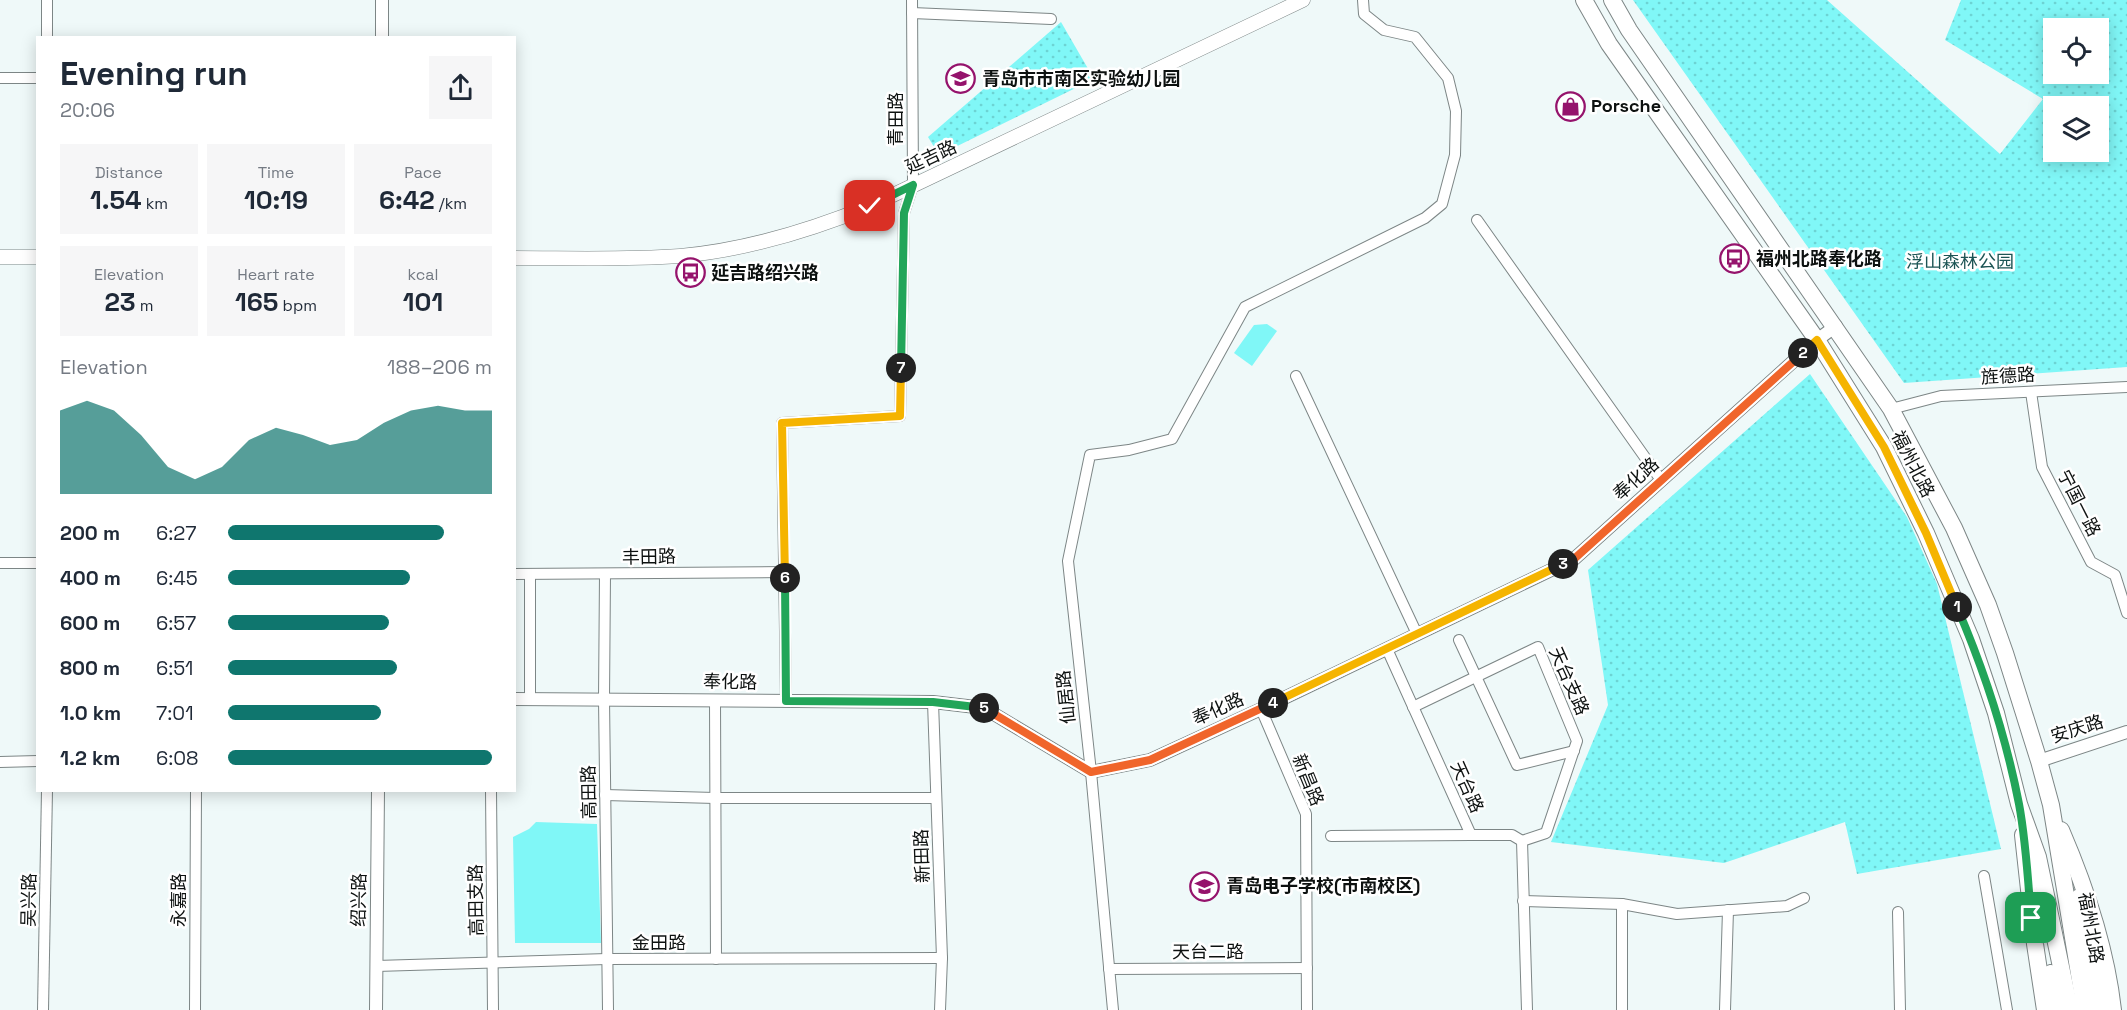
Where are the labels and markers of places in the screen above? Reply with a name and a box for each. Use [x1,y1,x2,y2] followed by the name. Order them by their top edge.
[945,63,977,95] school or university icon: 青岛市市南区实验幼儿园
[982,67,1180,90] place label: 青岛市市南区实验幼儿园
[1554,90,1586,122] shop icon: Porsche
[1591,94,1661,117] place label: Porsche
[844,180,895,231] pin
[1719,243,1751,275] bus stop icon: 福州北路奉化路
[1756,247,1882,270] place label: 福州北路奉化路
[674,257,706,289] bus stop icon: 延吉路绍兴路
[711,261,819,284] place label: 延吉路绍兴路
[1788,338,1818,368] pin: 2
[886,353,916,383] pin: 7
[1548,549,1578,579] pin: 3
[770,563,800,593] pin: 6
[1942,592,1972,622] pin: 1
[1258,688,1288,718] pin: 4
[969,693,999,723] pin: 5
[1189,870,1221,902] school or university icon: 青岛电子学校(市南校区)
[1226,874,1420,897] place label: 青岛电子学校(市南校区)
[2005,892,2056,943] pin

